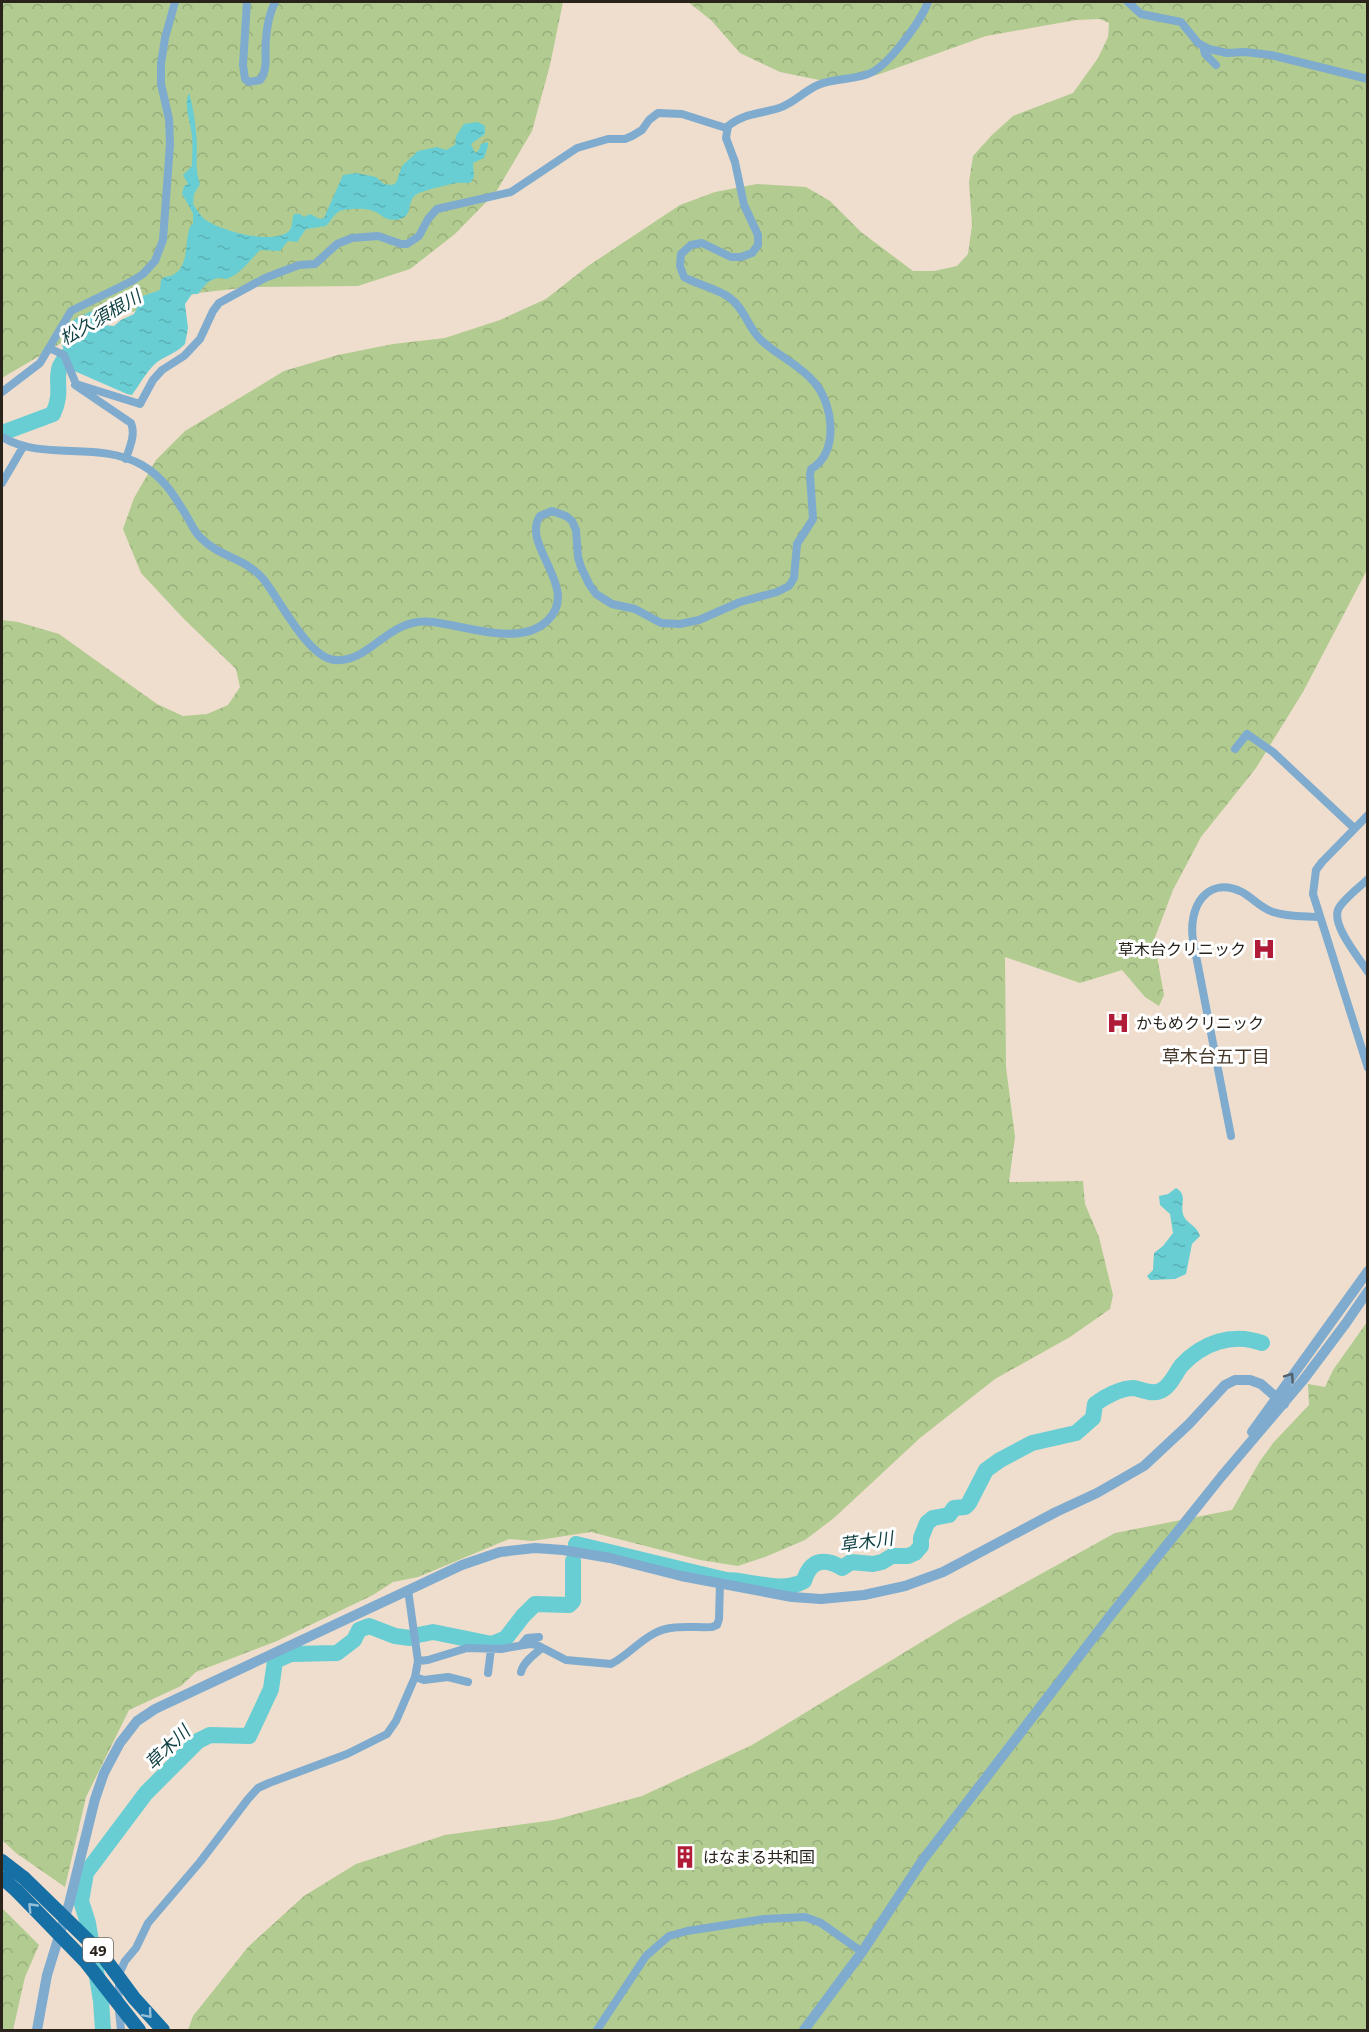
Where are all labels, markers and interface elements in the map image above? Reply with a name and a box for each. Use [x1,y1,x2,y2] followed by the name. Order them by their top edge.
[55,283,147,350] water label: 松久須根川
[1251,936,1277,962] hospital icon: 草木台クリニック
[1118,938,1246,960] place label: 草木台クリニック
[1105,1010,1131,1036] hospital icon: かもめクリニック
[1136,1012,1264,1034] place label: かもめクリニック
[1162,1044,1270,1068] district label: 草木台五丁目
[1283,1372,1294,1383] one-way arrow
[838,1525,896,1557] water label: 草木川
[139,1718,196,1774] water label: 草木川
[672,1844,698,1870] building icon: はなまる共和国
[703,1846,815,1868] place label: はなまる共和国
[29,1903,40,1914] one-way arrow
[83,1938,113,1962] road number: 49
[141,2007,152,2018] one-way arrow

